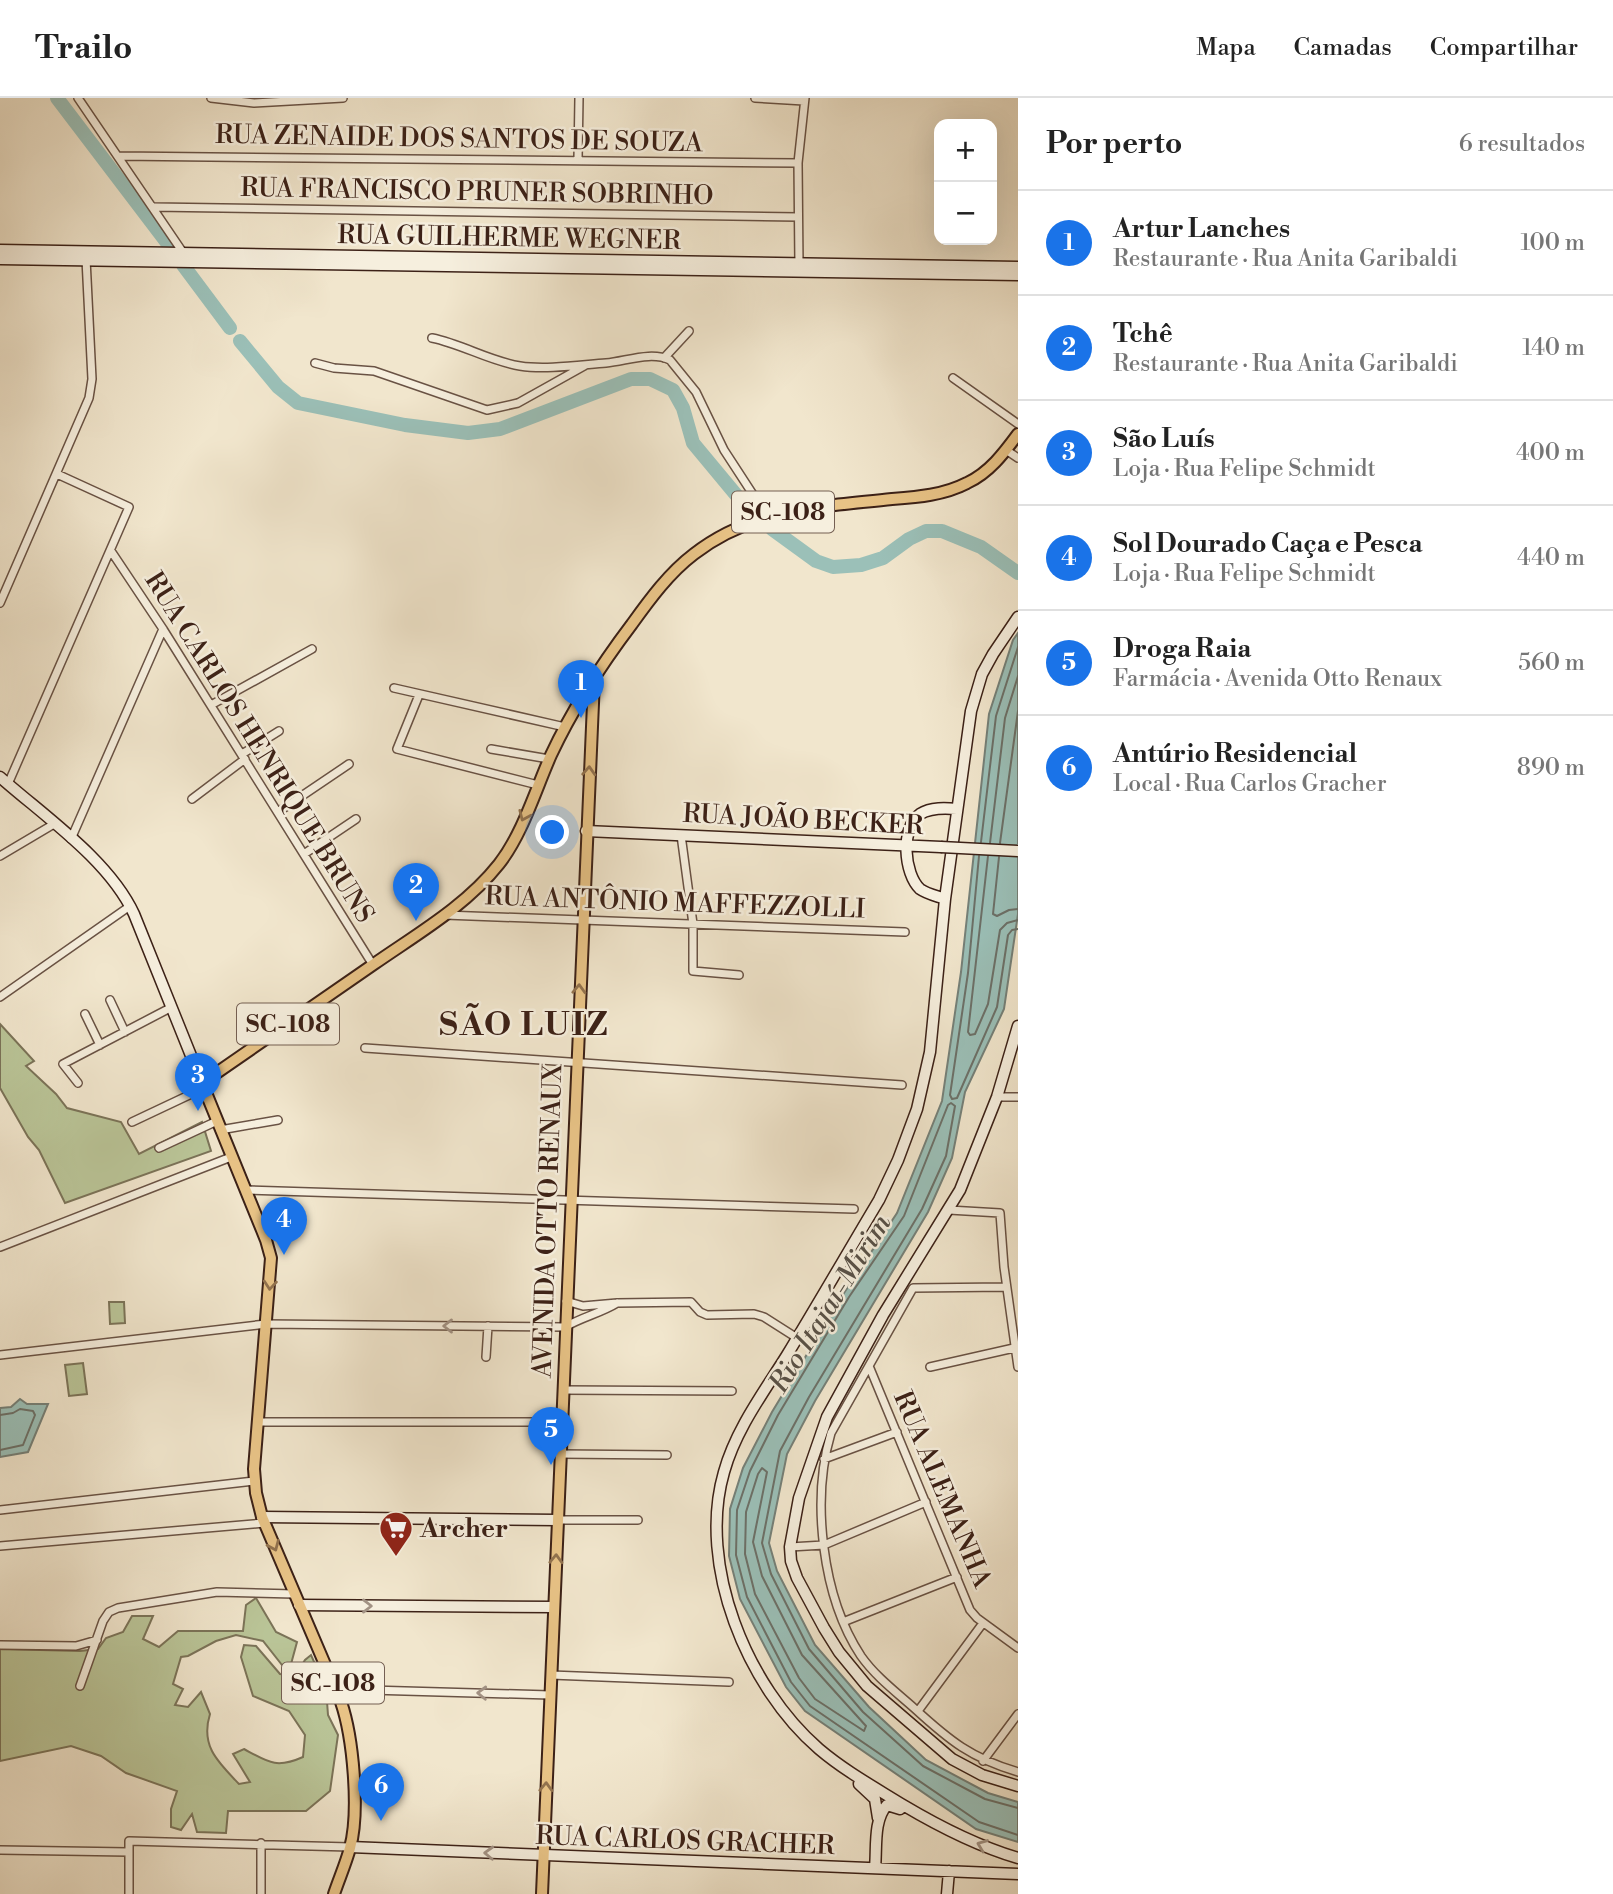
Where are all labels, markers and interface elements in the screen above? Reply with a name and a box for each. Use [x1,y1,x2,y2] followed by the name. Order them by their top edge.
[35,28,132,69] text: Trailo
[1196,33,1256,63] text: Mapa
[1294,33,1392,63] text: Camadas
[1430,33,1578,63] text: Compartilhar
[215,119,704,159] street label: RUA ZENAIDE DOS SANTOS DE SOUZA
[934,119,997,245] map controls
[934,119,997,182] button: +
[1046,125,1182,163] text: Por perto
[1459,130,1585,158] text: 6 resultados
[240,172,714,212] street label: RUA FRANCISCO PRUNER SOBRINHO
[934,182,997,245] button: −
[1113,213,1290,245] text: Artur Lanches
[337,219,682,257] street label: RUA GUILHERME WEGNER
[1063,229,1075,257] text: 1
[1520,229,1585,257] text: 100 m
[1113,245,1458,273] text: Restaurante · Rua Anita Garibaldi
[1113,318,1173,350] text: Tchê
[1062,334,1076,362] text: 2
[1522,334,1585,362] text: 140 m
[1113,350,1458,378] text: Restaurante · Rua Anita Garibaldi
[1113,423,1215,455] text: São Luís
[1062,439,1076,467] text: 3
[1516,439,1585,467] text: 400 m
[1113,455,1376,483] text: Loja · Rua Felipe Schmidt
[732,492,834,533] road number: SC-108
[1113,528,1422,560] text: Sol Dourado Caça e Pesca
[1061,544,1077,572] text: 4
[1517,544,1585,572] text: 440 m
[1113,560,1376,588] text: Loja · Rua Felipe Schmidt
[137,566,381,929] street label: RUA CARLOS HENRIQUE BRUNS
[1113,633,1251,665] text: Droga Raia
[1062,649,1076,677] text: 5
[1518,649,1585,677] text: 560 m
[558,660,604,718] pin: 1
[1113,665,1442,693] text: Farmácia · Avenida Otto Renaux
[1113,738,1357,770] text: Antúrio Residencial
[1062,754,1076,782] text: 6
[1517,754,1585,782] text: 890 m
[581,765,596,776] one-way arrow
[1113,770,1387,798] text: Local · Rua Carlos Gracher
[682,797,925,842] street label: RUA JOÃO BECKER
[519,810,533,822] one-way arrow
[535,815,569,849] your location
[393,863,439,921] pin: 2
[484,878,866,926] street label: RUA ANTÔNIO MAFFEZZOLLI
[572,984,587,995] one-way arrow
[439,1003,609,1046] district label: SÃO LUIZ
[237,1004,339,1044] road number: SC-108
[175,1053,221,1111] pin: 3
[526,1062,570,1379] street label: AVENIDA OTTO RENAUX
[261,1197,307,1255] pin: 4
[761,1208,899,1400] water label: Rio Itajaí-Mirim
[263,1280,278,1291] one-way arrow
[442,1318,452,1334] one-way arrow
[886,1386,998,1594] street label: RUA ALEMANHA
[528,1407,574,1465] pin: 5
[377,1509,415,1558] supermarket icon: Archer
[419,1513,508,1545] place label: Archer
[265,1540,279,1552] one-way arrow
[548,1554,563,1565] one-way arrow
[362,1598,373,1614] one-way arrow
[282,1662,384,1703] road number: SC-108
[476,1686,487,1701] one-way arrow
[358,1763,404,1821] pin: 6
[539,1781,554,1792] one-way arrow
[535,1820,836,1862] street label: RUA CARLOS GRACHER
[976,1840,988,1854] one-way arrow
[483,1845,494,1860] one-way arrow

